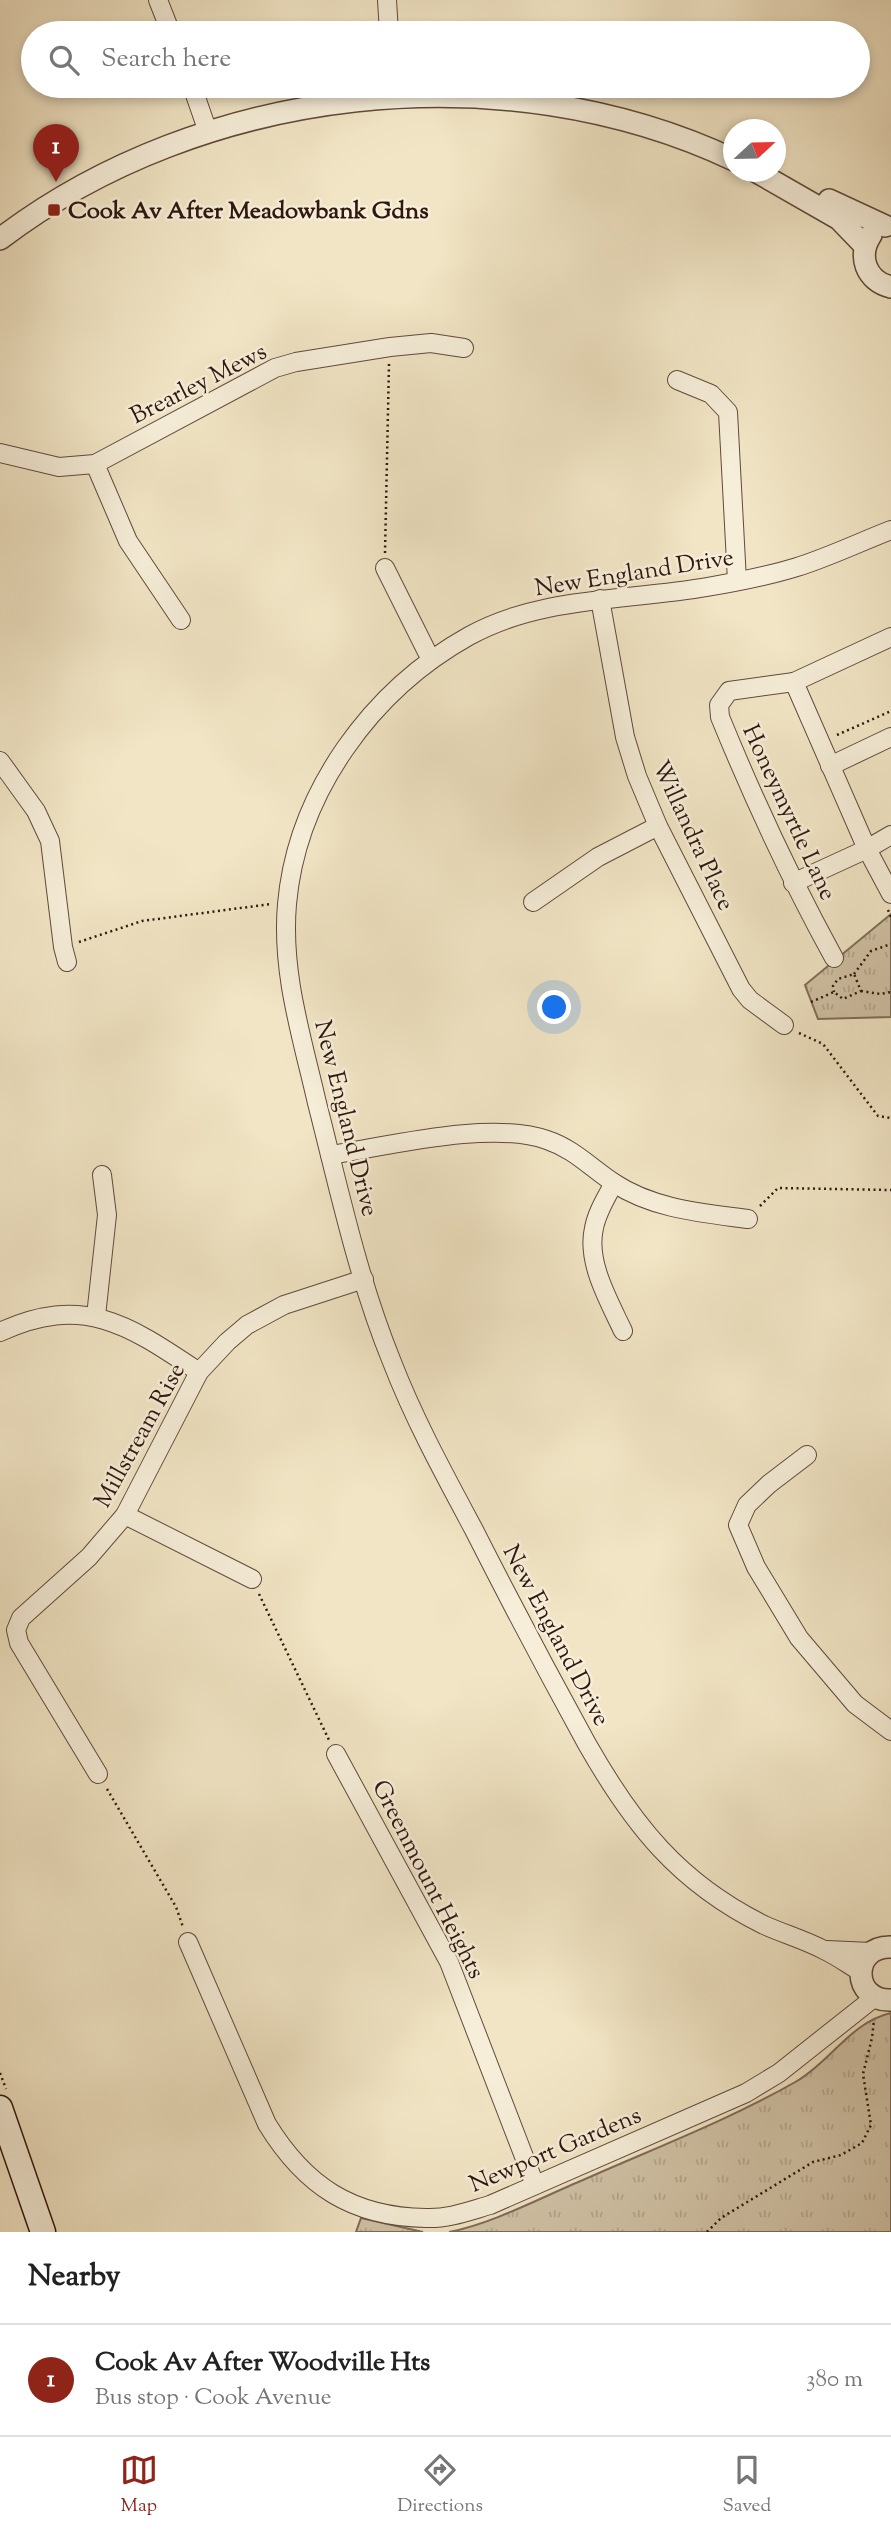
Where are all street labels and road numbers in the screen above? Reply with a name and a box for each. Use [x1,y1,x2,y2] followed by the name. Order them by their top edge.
[125,336,273,434] street label: Brearley Mews
[532,541,736,606] street label: New England Drive
[733,719,844,906] street label: Honeymyrtle Lane
[643,755,742,916] street label: Willandra Place
[304,1017,386,1220] street label: New England Drive
[87,1357,195,1515] street label: Millstream Rise
[493,1539,617,1733] street label: New England Drive
[362,1775,492,1985] street label: Greenmount Heights
[465,2099,647,2202] street label: Newport Gardens

